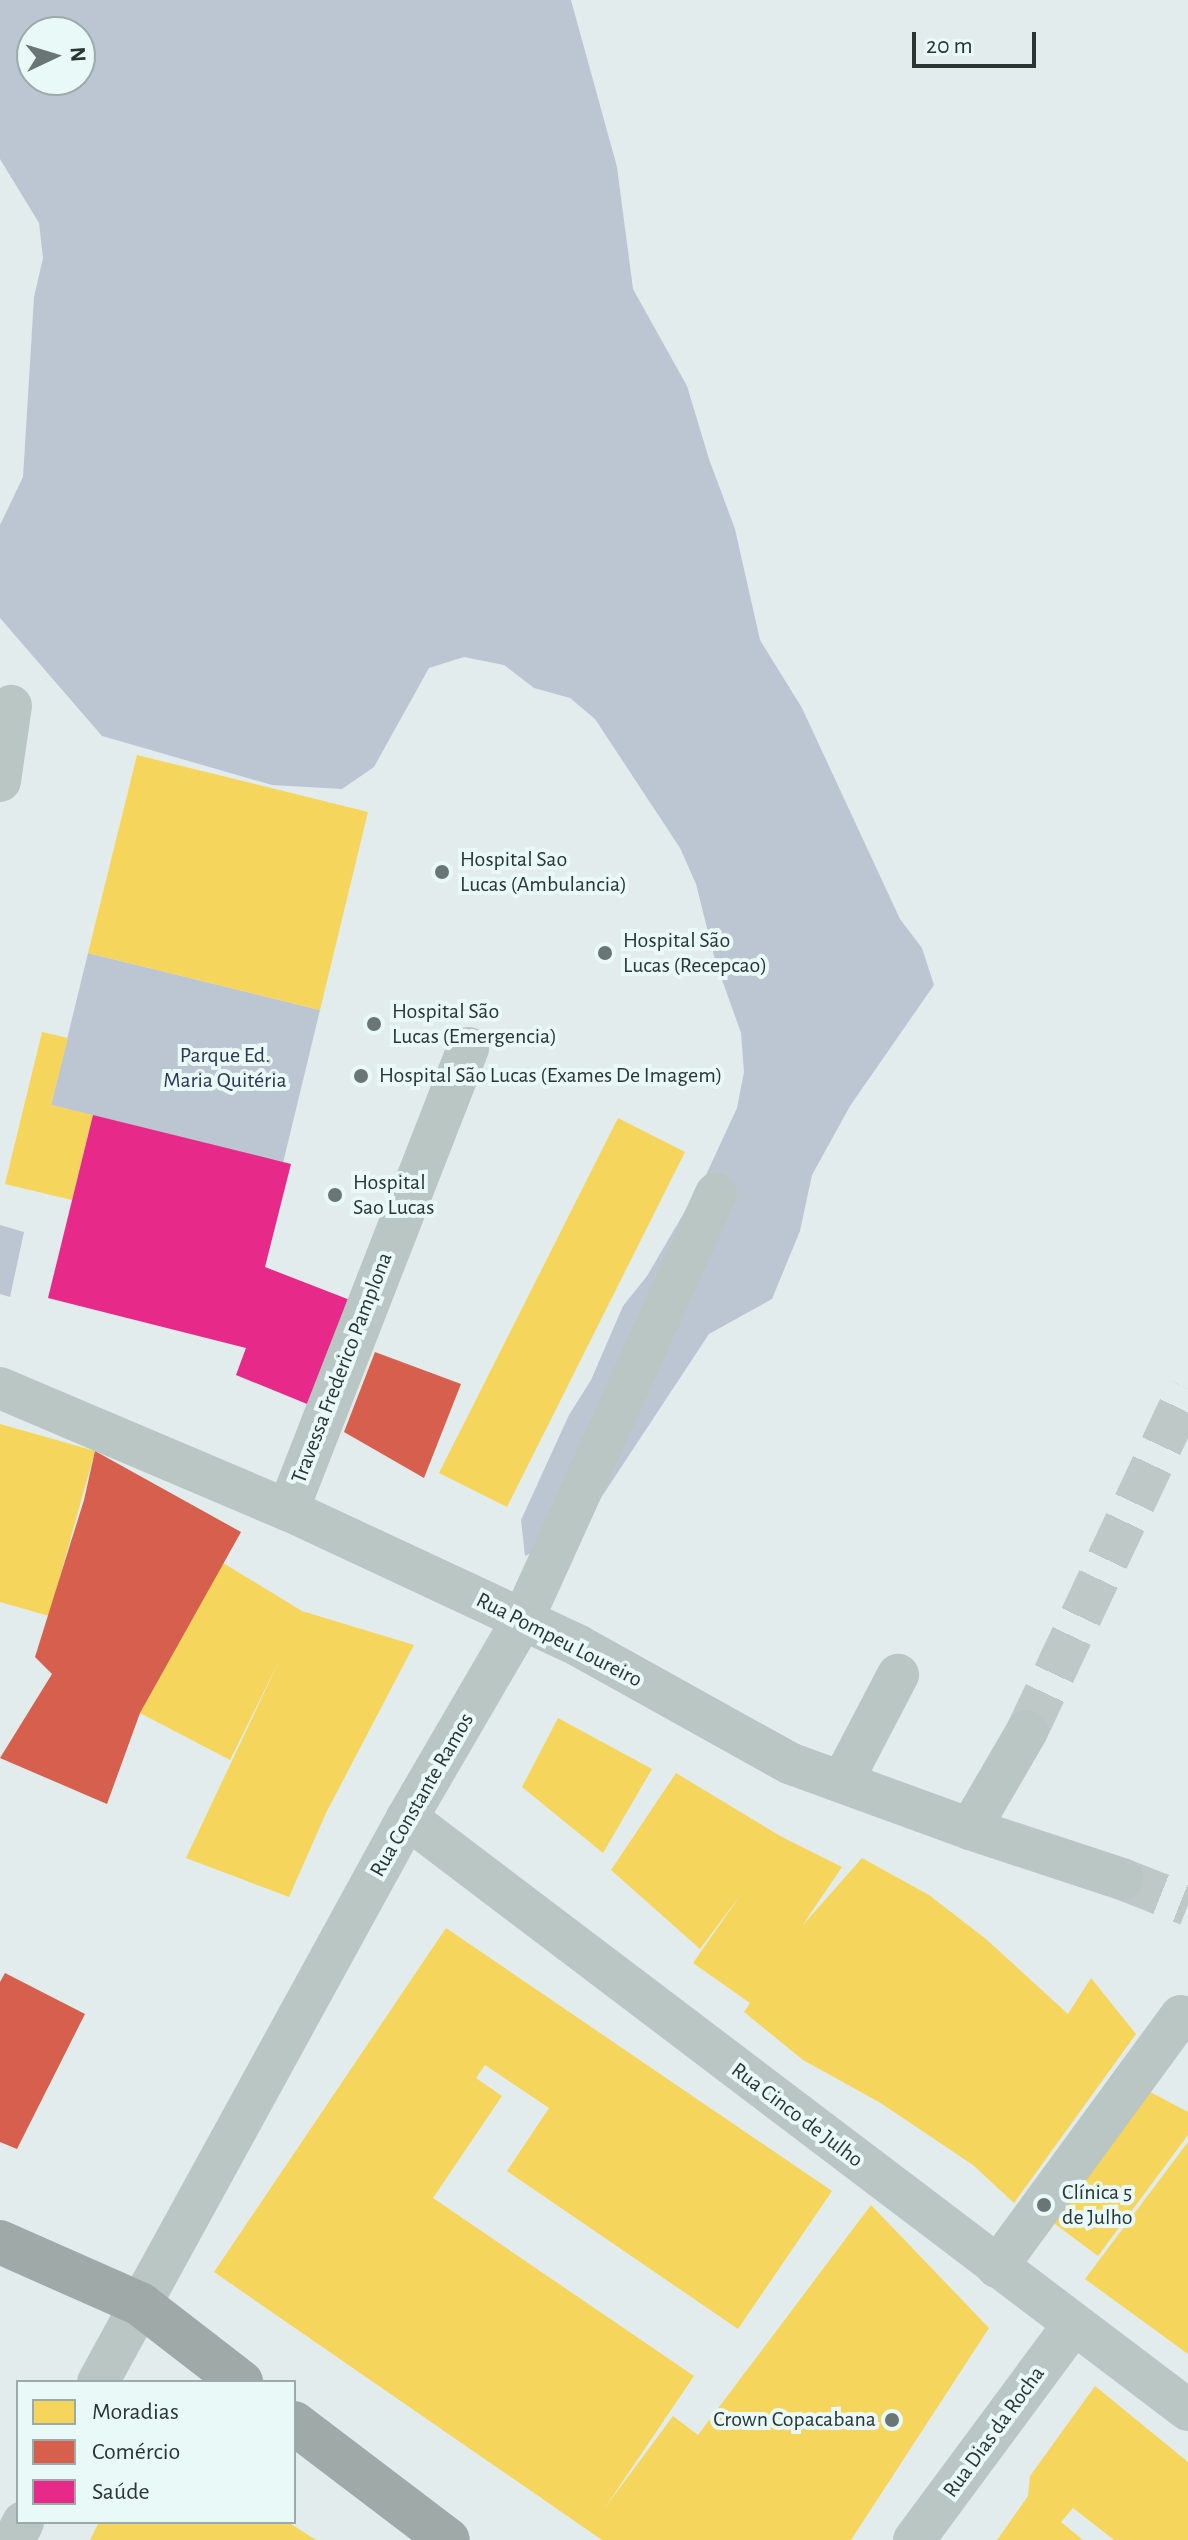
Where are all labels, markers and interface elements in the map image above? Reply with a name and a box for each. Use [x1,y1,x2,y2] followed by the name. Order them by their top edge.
[16,16,96,96] north arrow
[916,16,1040,66] scale bar
[926,34,973,58] text: 20 m
[66,46,89,63] text: N
[460,846,627,898] place label: Hospital Sao Lucas (Ambulancia)
[431,861,453,883] marker: Hospital Sao Lucas (Ambulancia)
[623,927,767,978] place label: Hospital São Lucas (Recepcao)
[594,942,616,964] marker: Hospital São Lucas (Recepcao)
[392,998,557,1050] place label: Hospital São Lucas (Emergencia)
[363,1013,385,1035] marker: Hospital São Lucas (Emergencia)
[163,1042,287,1094] park label: Parque Ed. Maria Quitéria
[379,1063,722,1089] place label: Hospital São Lucas (Exames De Imagem)
[350,1065,372,1087] marker: Hospital São Lucas (Exames De Imagem)
[353,1169,434,1220] place label: Hospital Sao Lucas
[324,1184,346,1206] marker: Hospital Sao Lucas
[286,1249,398,1487] street label: Travessa Frederico Pamplona
[472,1587,646,1693] street label: Rua Pompeu Loureiro
[364,1708,480,1882] street label: Rua Constante Ramos
[726,2057,868,2173] street label: Rua Cinco de Julho
[1062,2179,1133,2230] place label: Clínica 5 de Julho
[1033,2194,1055,2216] marker: Clínica 5 de Julho
[938,2361,1050,2503] street label: Rua Dias da Rocha
[16,2380,296,2524] legend
[92,2400,179,2424] text: Moradias
[713,2407,876,2433] place label: Crown Copacabana
[883,2411,901,2429] marker: Crown Copacabana
[92,2440,180,2464] text: Comércio
[92,2480,150,2504] text: Saúde

